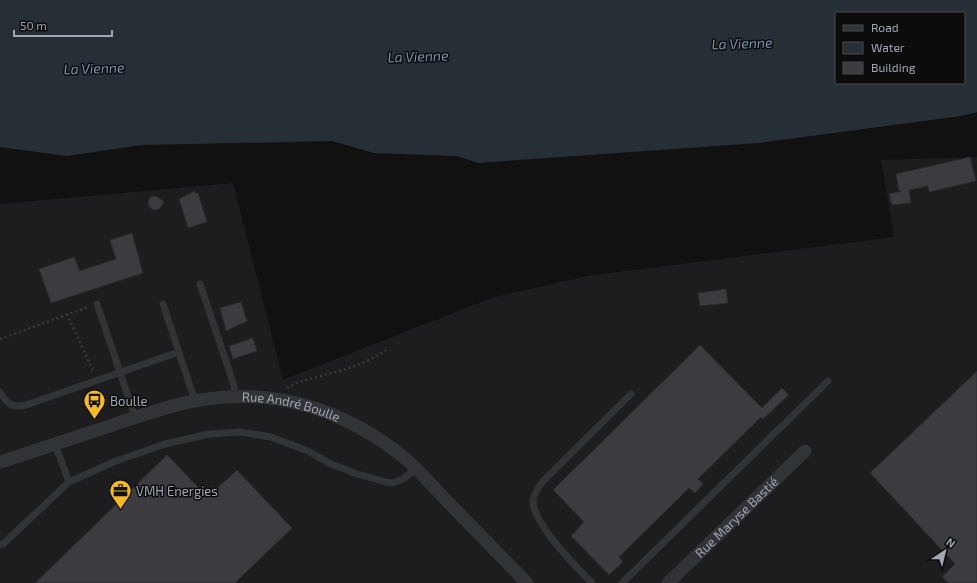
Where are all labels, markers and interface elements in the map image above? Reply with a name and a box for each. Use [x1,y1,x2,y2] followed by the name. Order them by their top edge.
[14,12,112,38] scale bar
[835,12,965,84] legend
[20,18,47,32] text: 50 m
[871,20,899,34] text: Road
[711,33,773,53] water label: La Vienne
[871,40,905,54] text: Water
[387,46,449,66] water label: La Vienne
[63,58,125,78] water label: La Vienne
[871,60,916,74] text: Building
[82,388,108,421] bus stop icon: Boulle
[242,388,343,425] street label: Rue André Boulle
[110,393,148,409] place label: Boulle
[691,473,781,561] street label: Rue Maryse Bastié
[107,478,133,511] office icon: VMH Energies
[136,483,218,499] place label: VMH Energies
[925,531,965,571] north arrow
[944,535,958,550] text: N

